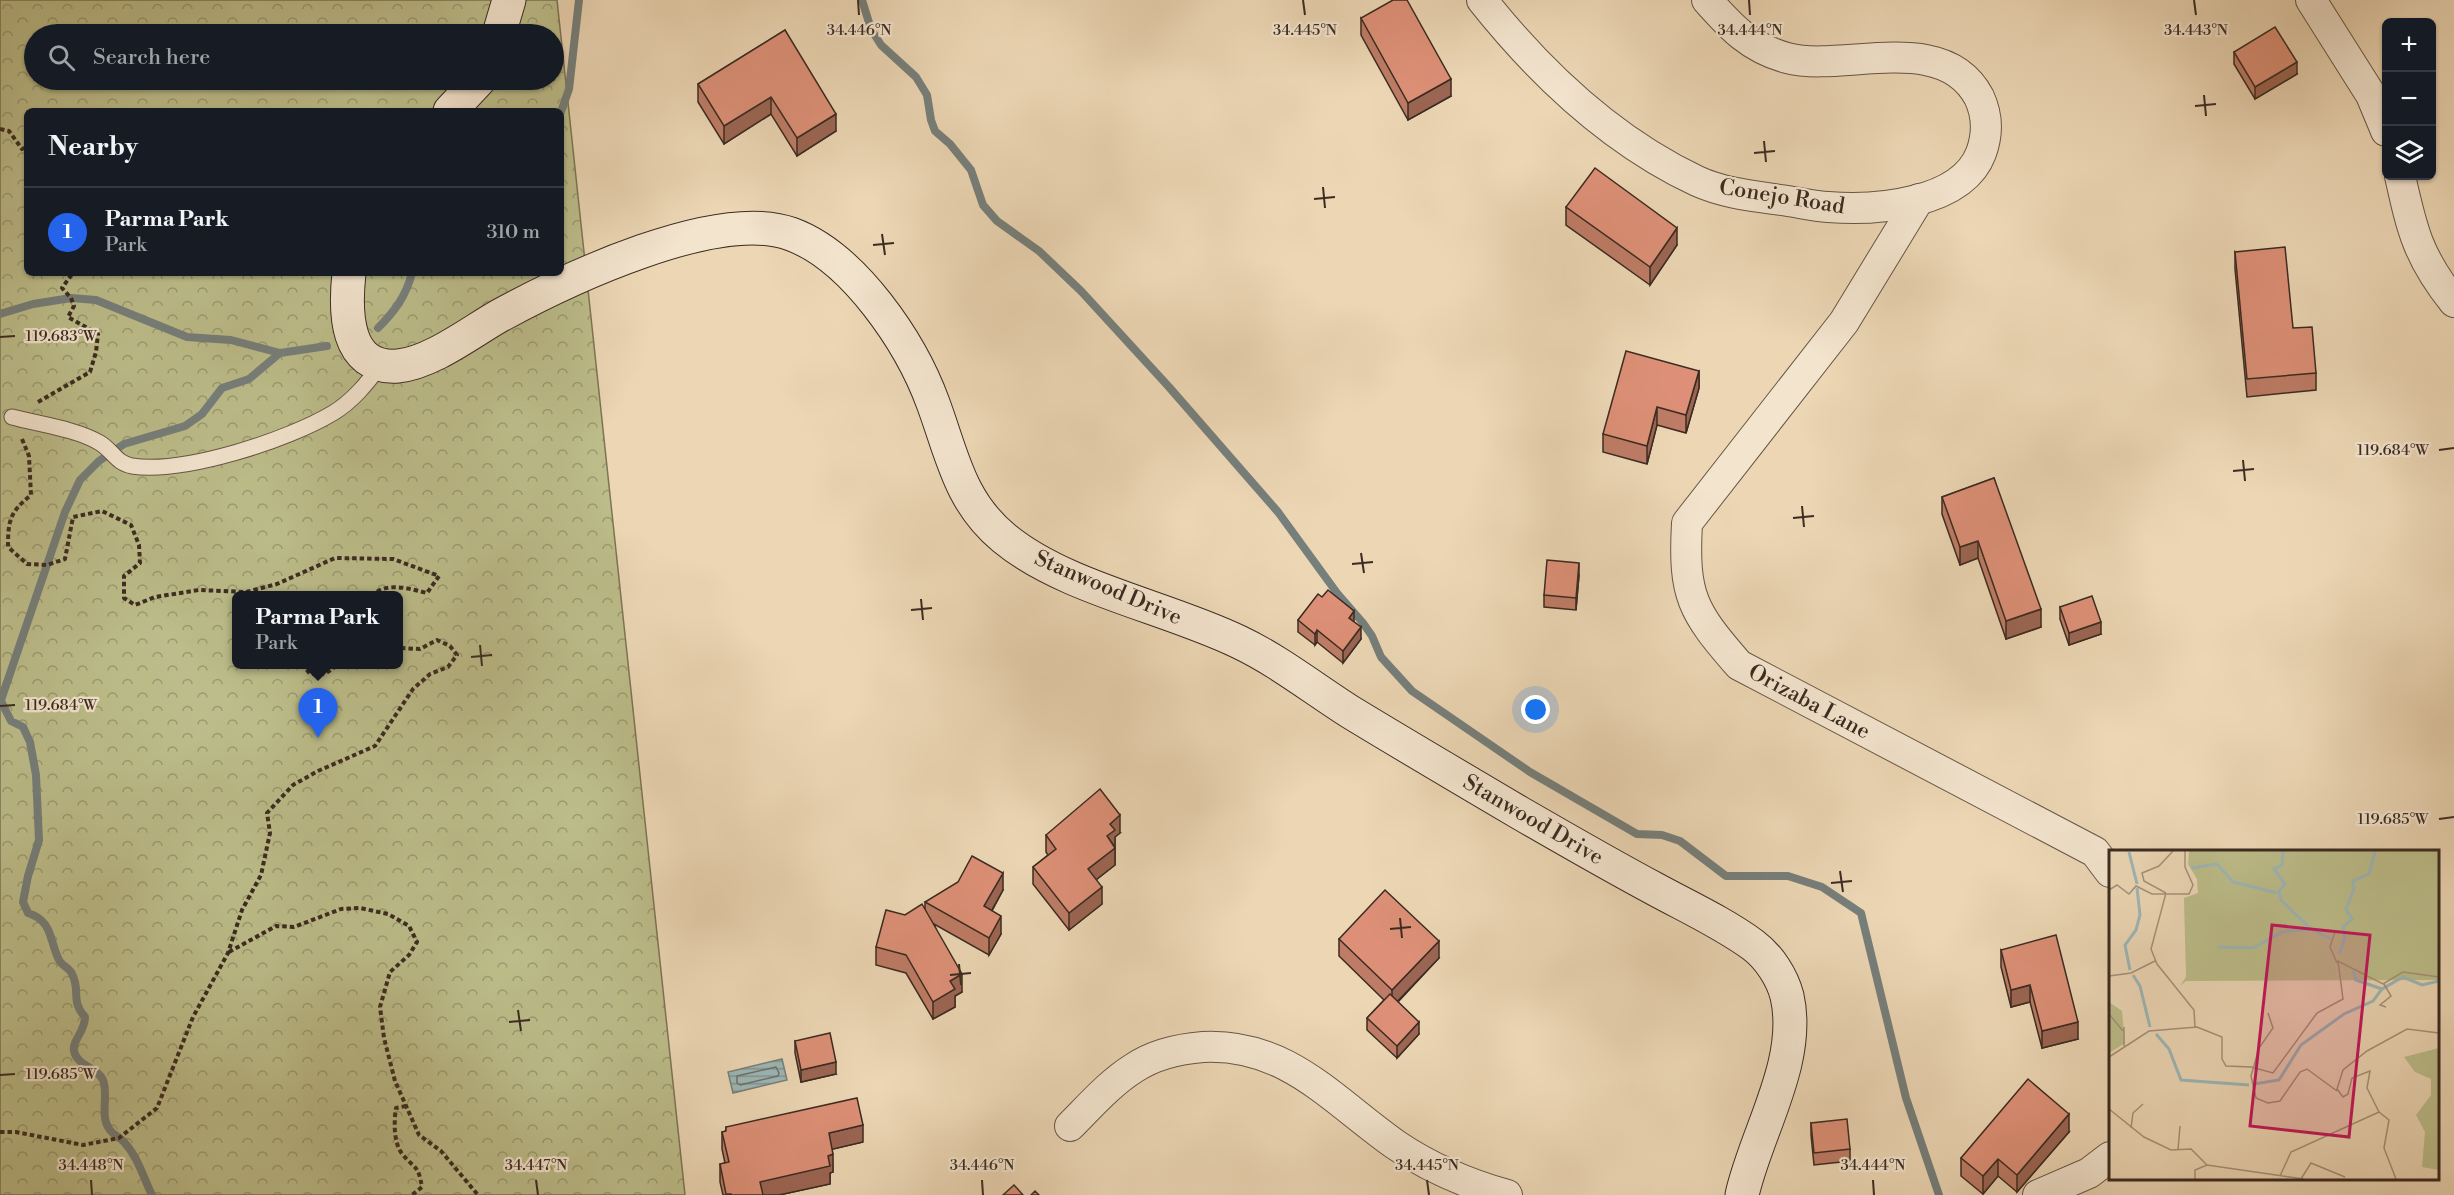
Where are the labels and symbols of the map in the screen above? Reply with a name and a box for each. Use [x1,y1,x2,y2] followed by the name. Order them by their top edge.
[827,21,891,40] text: 34.446°N
[1273,21,1337,40] text: 34.445°N
[1718,21,1782,40] text: 34.444°N
[2164,21,2228,40] text: 34.443°N
[1717,174,1847,220] street label: Conejo Road
[26,327,97,346] text: 119.683°W
[2357,441,2429,460] text: 119.684°W
[1030,545,1186,631] street label: Stanwood Drive
[1743,659,1875,745] street label: Orizaba Lane
[298,688,338,738] pin: 1
[1521,695,1550,724] your location
[25,696,97,715] text: 119.684°W
[1458,769,1608,871] street label: Stanwood Drive
[2358,810,2429,829] text: 119.685°W
[2109,850,2439,1180] inset map
[26,1065,97,1084] text: 119.685°W
[59,1156,123,1175] text: 34.448°N
[505,1156,567,1175] text: 34.447°N
[950,1156,1014,1175] text: 34.446°N
[1395,1156,1459,1175] text: 34.445°N
[1841,1156,1905,1175] text: 34.444°N

